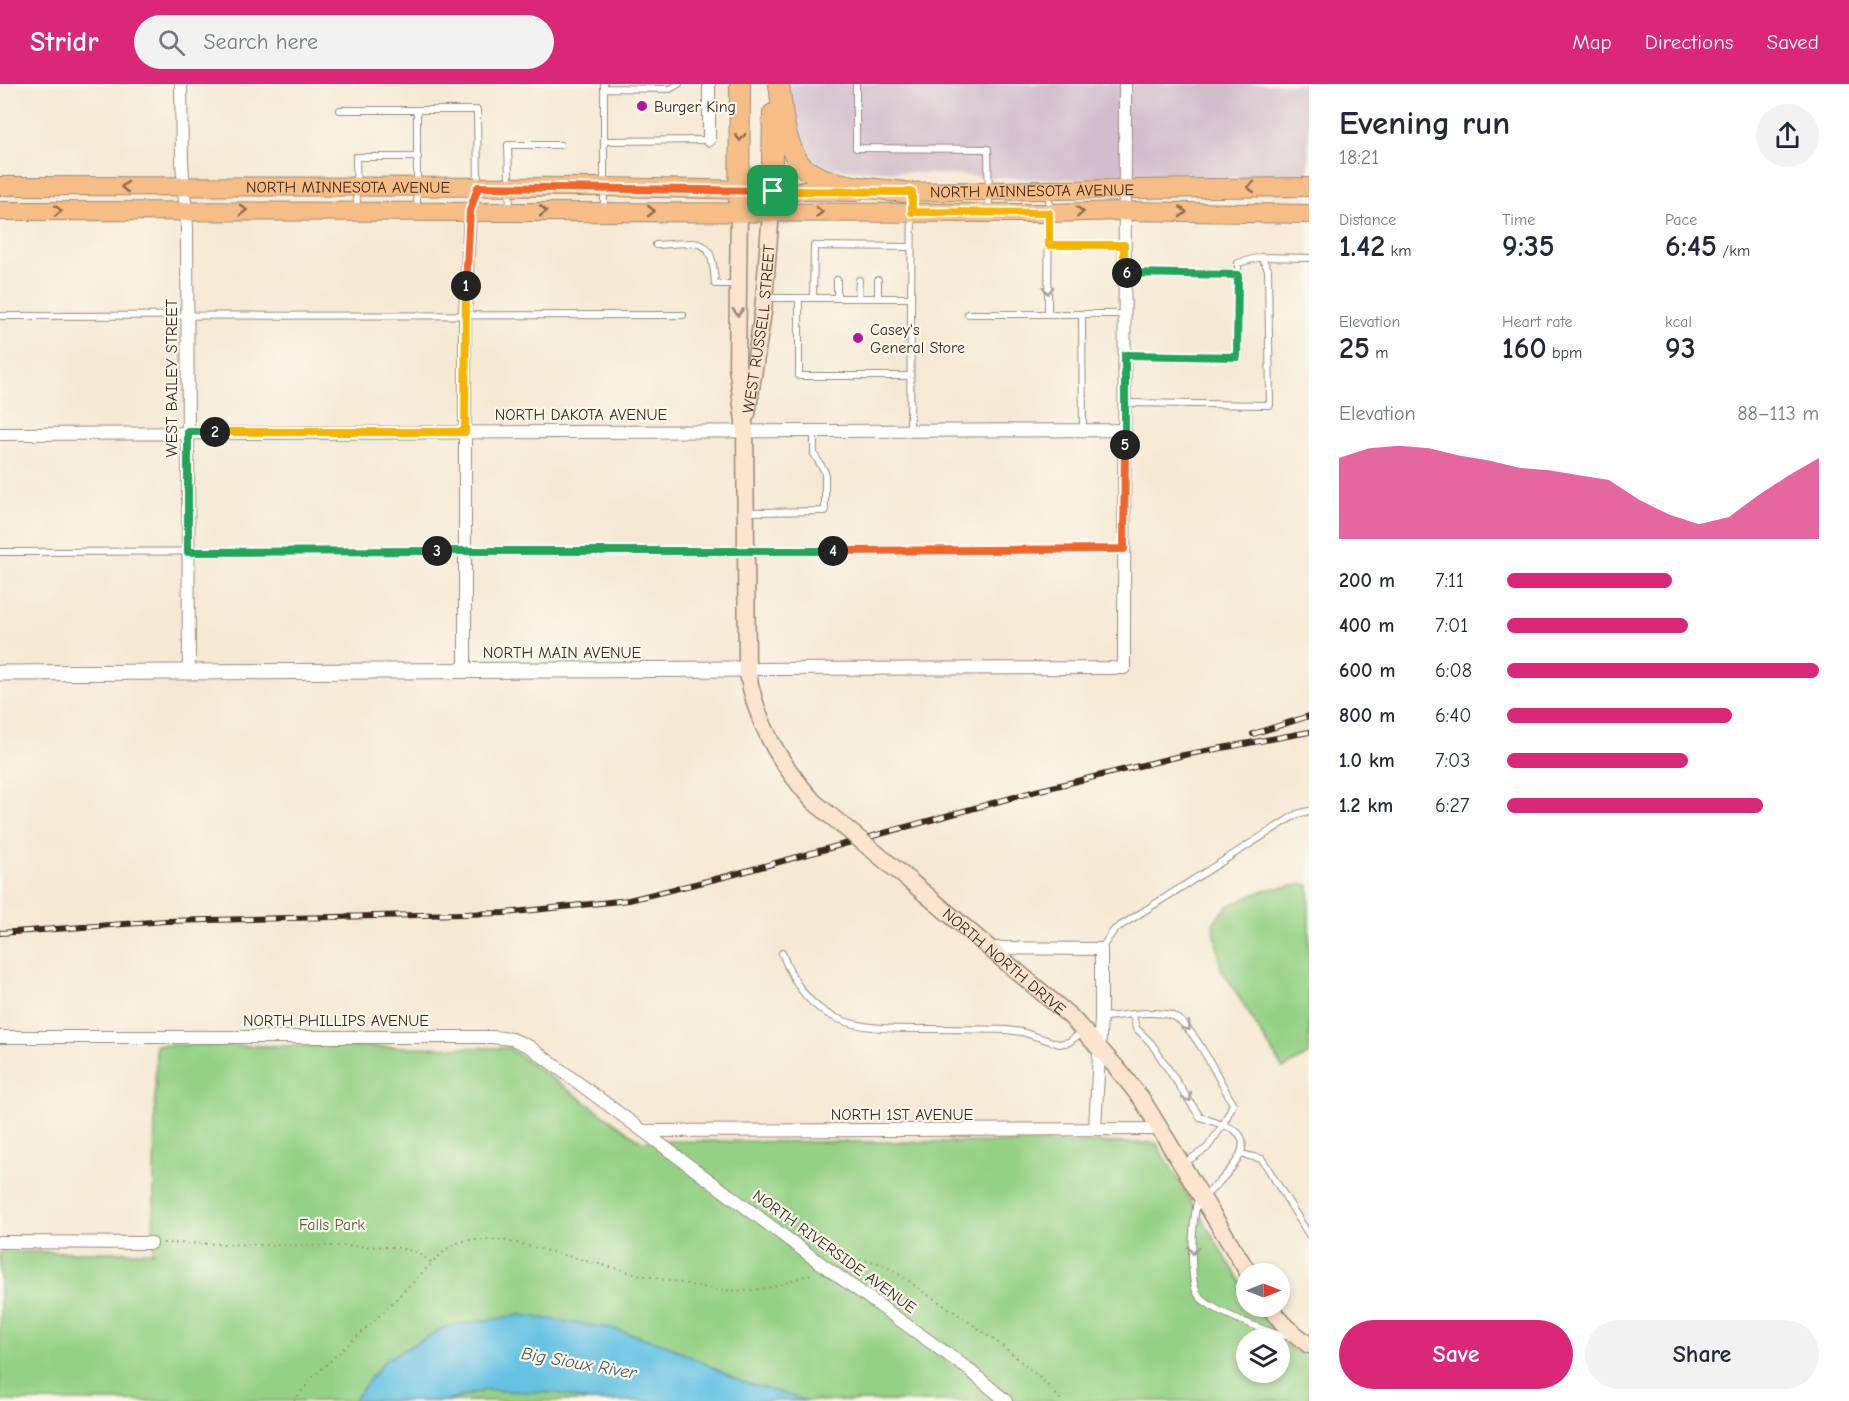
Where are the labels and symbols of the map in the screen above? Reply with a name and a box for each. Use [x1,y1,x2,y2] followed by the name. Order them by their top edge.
[654,98,736,116] place label: Burger King
[635,99,649,113] marker: Burger King
[734,132,746,141] one-way arrow
[747,165,798,216] pin
[246,178,450,197] street label: NORTH MINNESOTA AVENUE
[120,181,129,193] one-way arrow
[930,181,1135,202] street label: NORTH MINNESOTA AVENUE
[1246,181,1255,193] one-way arrow
[239,204,248,216] one-way arrow
[54,205,63,217] one-way arrow
[539,205,548,217] one-way arrow
[646,205,655,217] one-way arrow
[814,206,823,218] one-way arrow
[1075,206,1084,218] one-way arrow
[1178,206,1187,218] one-way arrow
[739,243,778,414] street label: WEST RUSSELL STREET
[1112,258,1142,288] pin: 6
[451,271,481,301] pin: 1
[1042,286,1054,295] one-way arrow
[163,298,181,457] street label: WEST BAILEY STREET
[731,307,744,316] one-way arrow
[870,321,965,357] place label: Casey's General Store
[851,331,865,345] marker: Casey's General Store
[495,406,668,424] street label: NORTH DAKOTA AVENUE
[200,417,230,447] pin: 2
[1110,430,1140,460] pin: 5
[422,536,452,566] pin: 3
[818,536,848,566] pin: 4
[483,644,642,662] street label: NORTH MAIN AVENUE
[939,905,1070,1019] street label: NORTH NORTH DRIVE
[243,1012,429,1030] street label: NORTH PHILLIPS AVENUE
[1180,1020,1191,1031] one-way arrow
[1180,1091,1191,1102] one-way arrow
[831,1106,974,1124] street label: NORTH 1ST AVENUE
[749,1187,920,1317] street label: NORTH RIVERSIDE AVENUE
[299,1216,365,1234] park label: Falls Park
[1187,1246,1199,1255] one-way arrow
[1236,1263,1290,1317] north arrow
[520,1343,639,1384] water label: Big Sioux River

